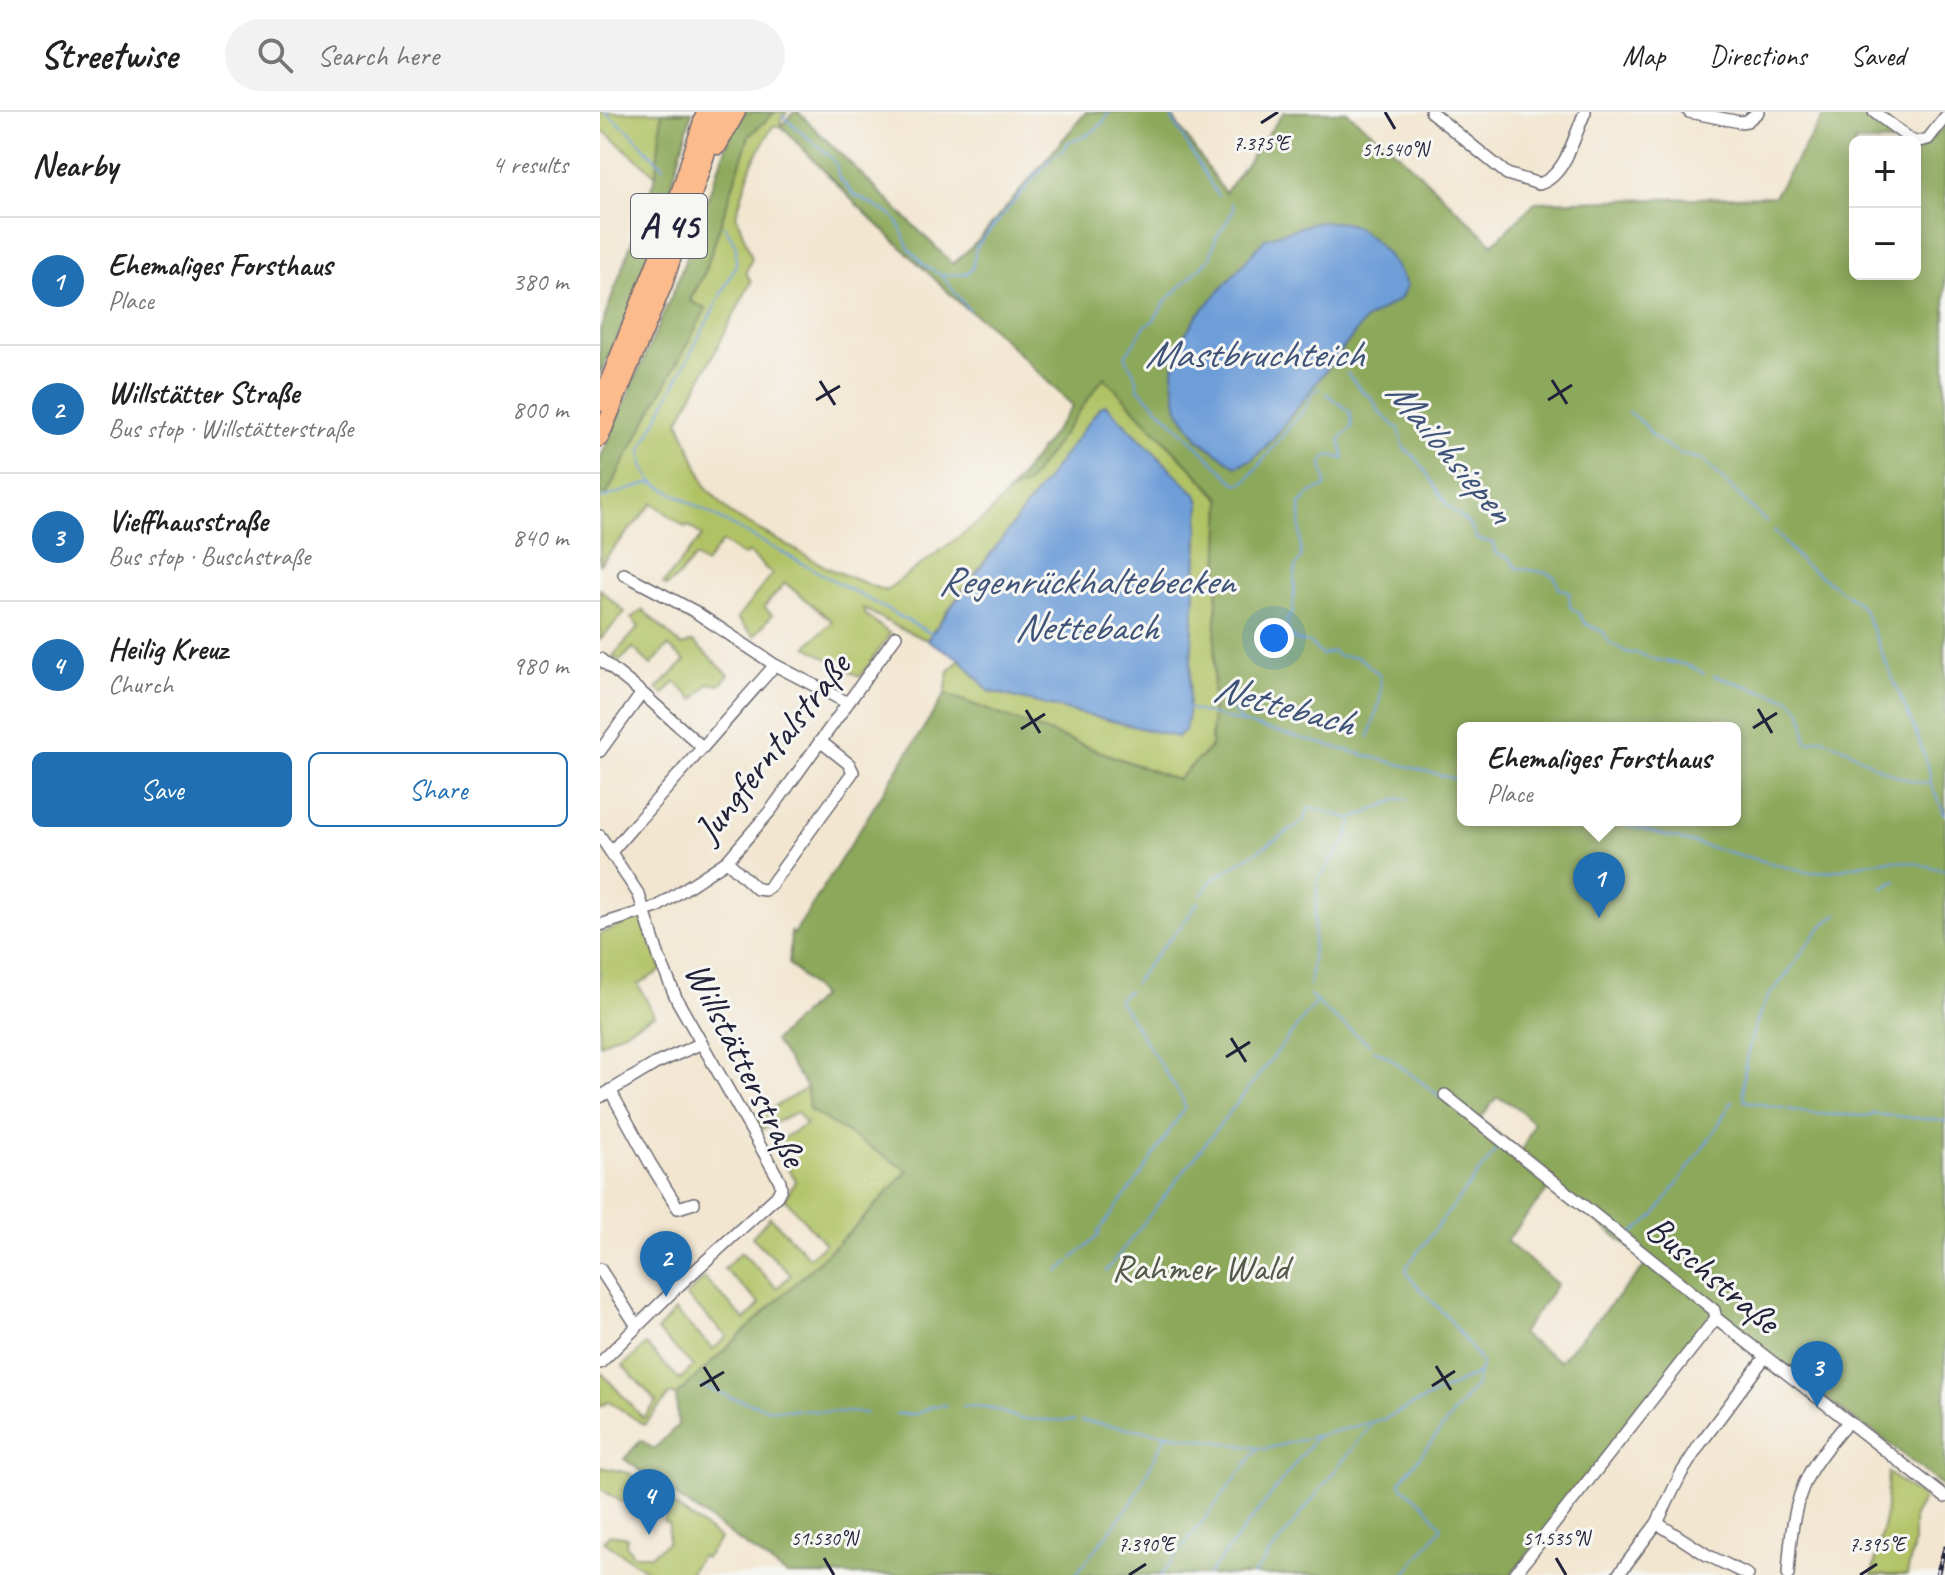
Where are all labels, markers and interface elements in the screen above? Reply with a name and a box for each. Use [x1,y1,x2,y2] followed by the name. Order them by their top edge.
[225,19,785,91] search box
[40,32,177,79] text: Streetwise
[253,33,297,77] icon: search
[317,36,439,74] text: Search here
[1622,38,1665,73] text: Map
[1709,38,1807,73] text: Directions
[1851,38,1905,73] text: Saved
[1233,131,1292,156] text: 7.375°E
[1849,136,1921,280] map controls
[1849,136,1921,208] button: +
[1362,137,1431,162] text: 51.540°N
[32,143,118,186] text: Nearby
[492,148,568,181] text: 4 results
[631,194,707,258] road number: A 45
[1849,208,1921,280] button: −
[108,246,332,284] text: Ehemaliges Forsthaus
[52,265,64,298] text: 1
[512,265,568,298] text: 380 m
[108,284,154,317] text: Place
[1145,329,1366,379] water label: Mastbruchteich
[1375,369,1527,536] water label: Mailohsiepen
[108,374,299,412] text: Willstätter Straße
[52,393,64,426] text: 2
[512,393,568,426] text: 800 m
[108,412,353,445] text: Bus stop · Willstätterstraße
[108,502,267,540] text: Vieffhausstraße
[52,521,64,554] text: 3
[512,521,568,554] text: 840 m
[108,540,310,573] text: Bus stop · Buschstraße
[938,556,1238,652] water label: Regenrückhaltebecken Nettebach
[1254,618,1294,658] your location
[108,630,227,668] text: Heilig Kreuz
[682,642,862,854] street label: Jungferntalstraße
[52,649,64,682] text: 4
[512,649,568,682] text: 980 m
[1208,662,1362,748] water label: Nettebach
[108,668,173,701] text: Church
[1457,722,1741,826] popup
[1487,739,1711,777] text: Ehemaliges Forsthaus
[32,752,292,827] button: Save
[308,752,568,827] button: Share
[1487,777,1532,810] text: Place
[1573,852,1625,918] pin: 1
[674,954,819,1177] street label: Willstätterstraße
[1636,1204,1792,1345] street label: Buschstraße
[640,1231,692,1297] pin: 2
[1111,1244,1295,1291] park label: Rahmer Wald
[1791,1341,1843,1407] pin: 3
[623,1469,675,1535] pin: 4
[791,1526,860,1551] text: 51.530°N
[1523,1526,1592,1551] text: 51.535°N
[1118,1532,1177,1557] text: 7.390°E
[1849,1532,1908,1557] text: 7.395°E

